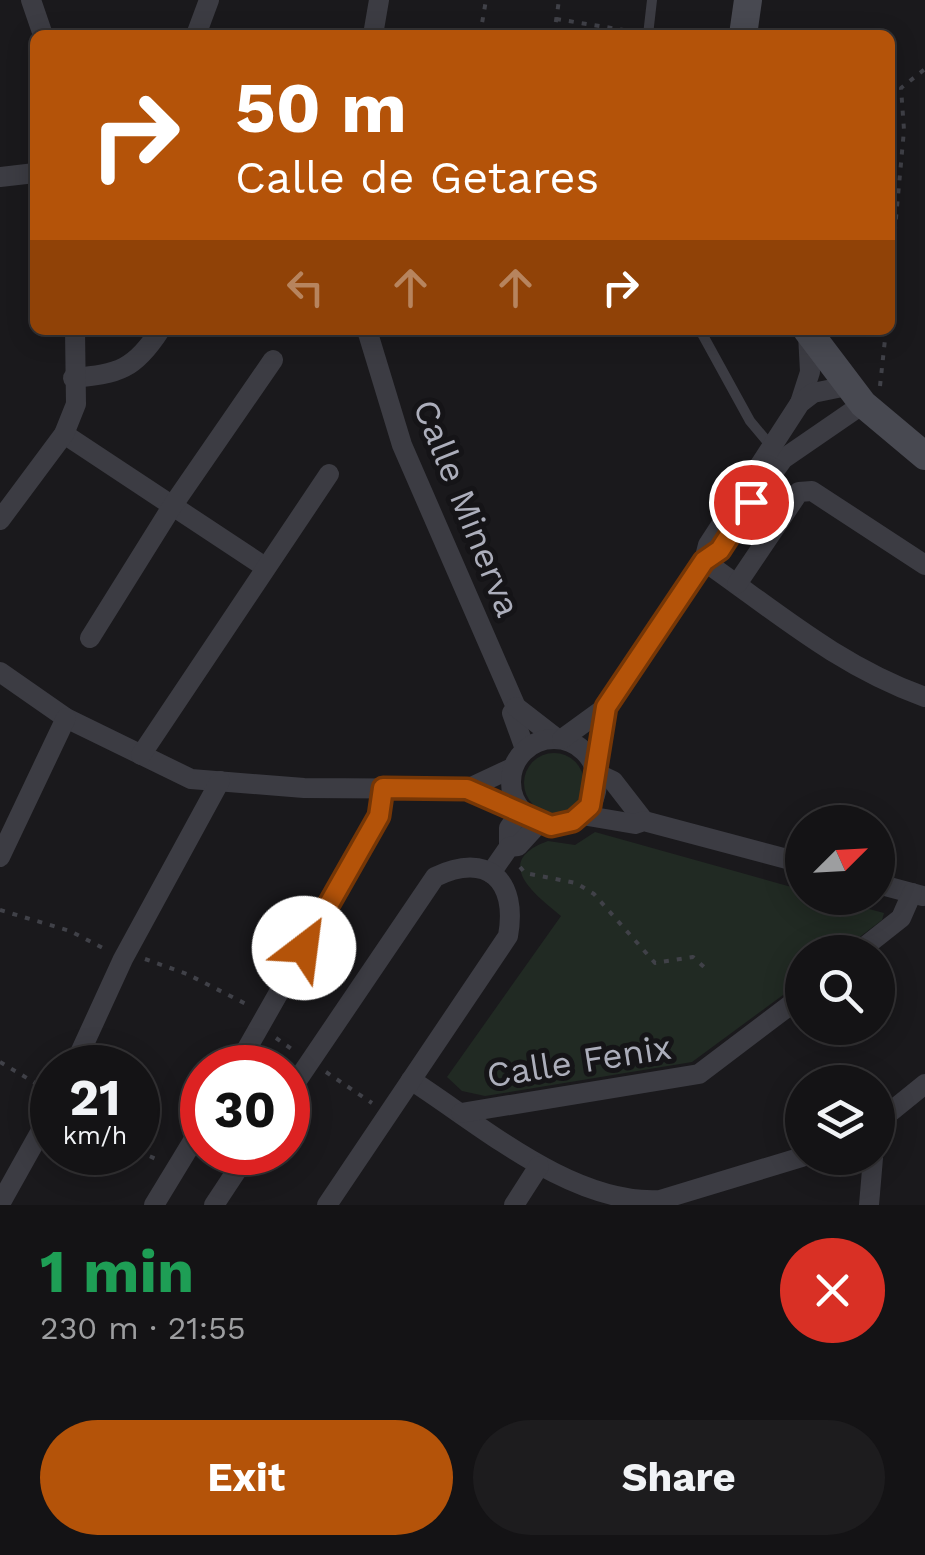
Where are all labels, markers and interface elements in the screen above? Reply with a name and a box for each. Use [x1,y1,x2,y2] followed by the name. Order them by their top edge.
[235,67,407,149] text: 50 m
[70,70,200,200] icon: right
[235,151,599,204] text: Calle de Getares
[278,260,333,315] icon: left
[383,260,438,315] icon: ahead
[488,260,543,315] icon: ahead
[593,260,648,315] icon: right
[404,393,530,623] street label: Calle Minerva
[709,460,794,545] pin
[724,475,779,530] icon: arrive
[785,805,895,915] north arrow
[785,805,895,1175] map controls
[252,896,356,1000] position arrow
[785,935,895,1045] button: search
[484,1026,674,1096] street label: Calle Fenix
[180,1045,310,1175] speed limit sign: 30
[785,1065,895,1175] button: layers
[69,1068,121,1127] text: 21
[63,1121,127,1150] text: km/h
[40,1236,194,1307] text: 1 min
[780,1238,885,1343] button: close
[40,1309,246,1347] text: 230 m · 21:55
[40,1420,453,1535] button: Exit
[473,1420,885,1535] button: Share

